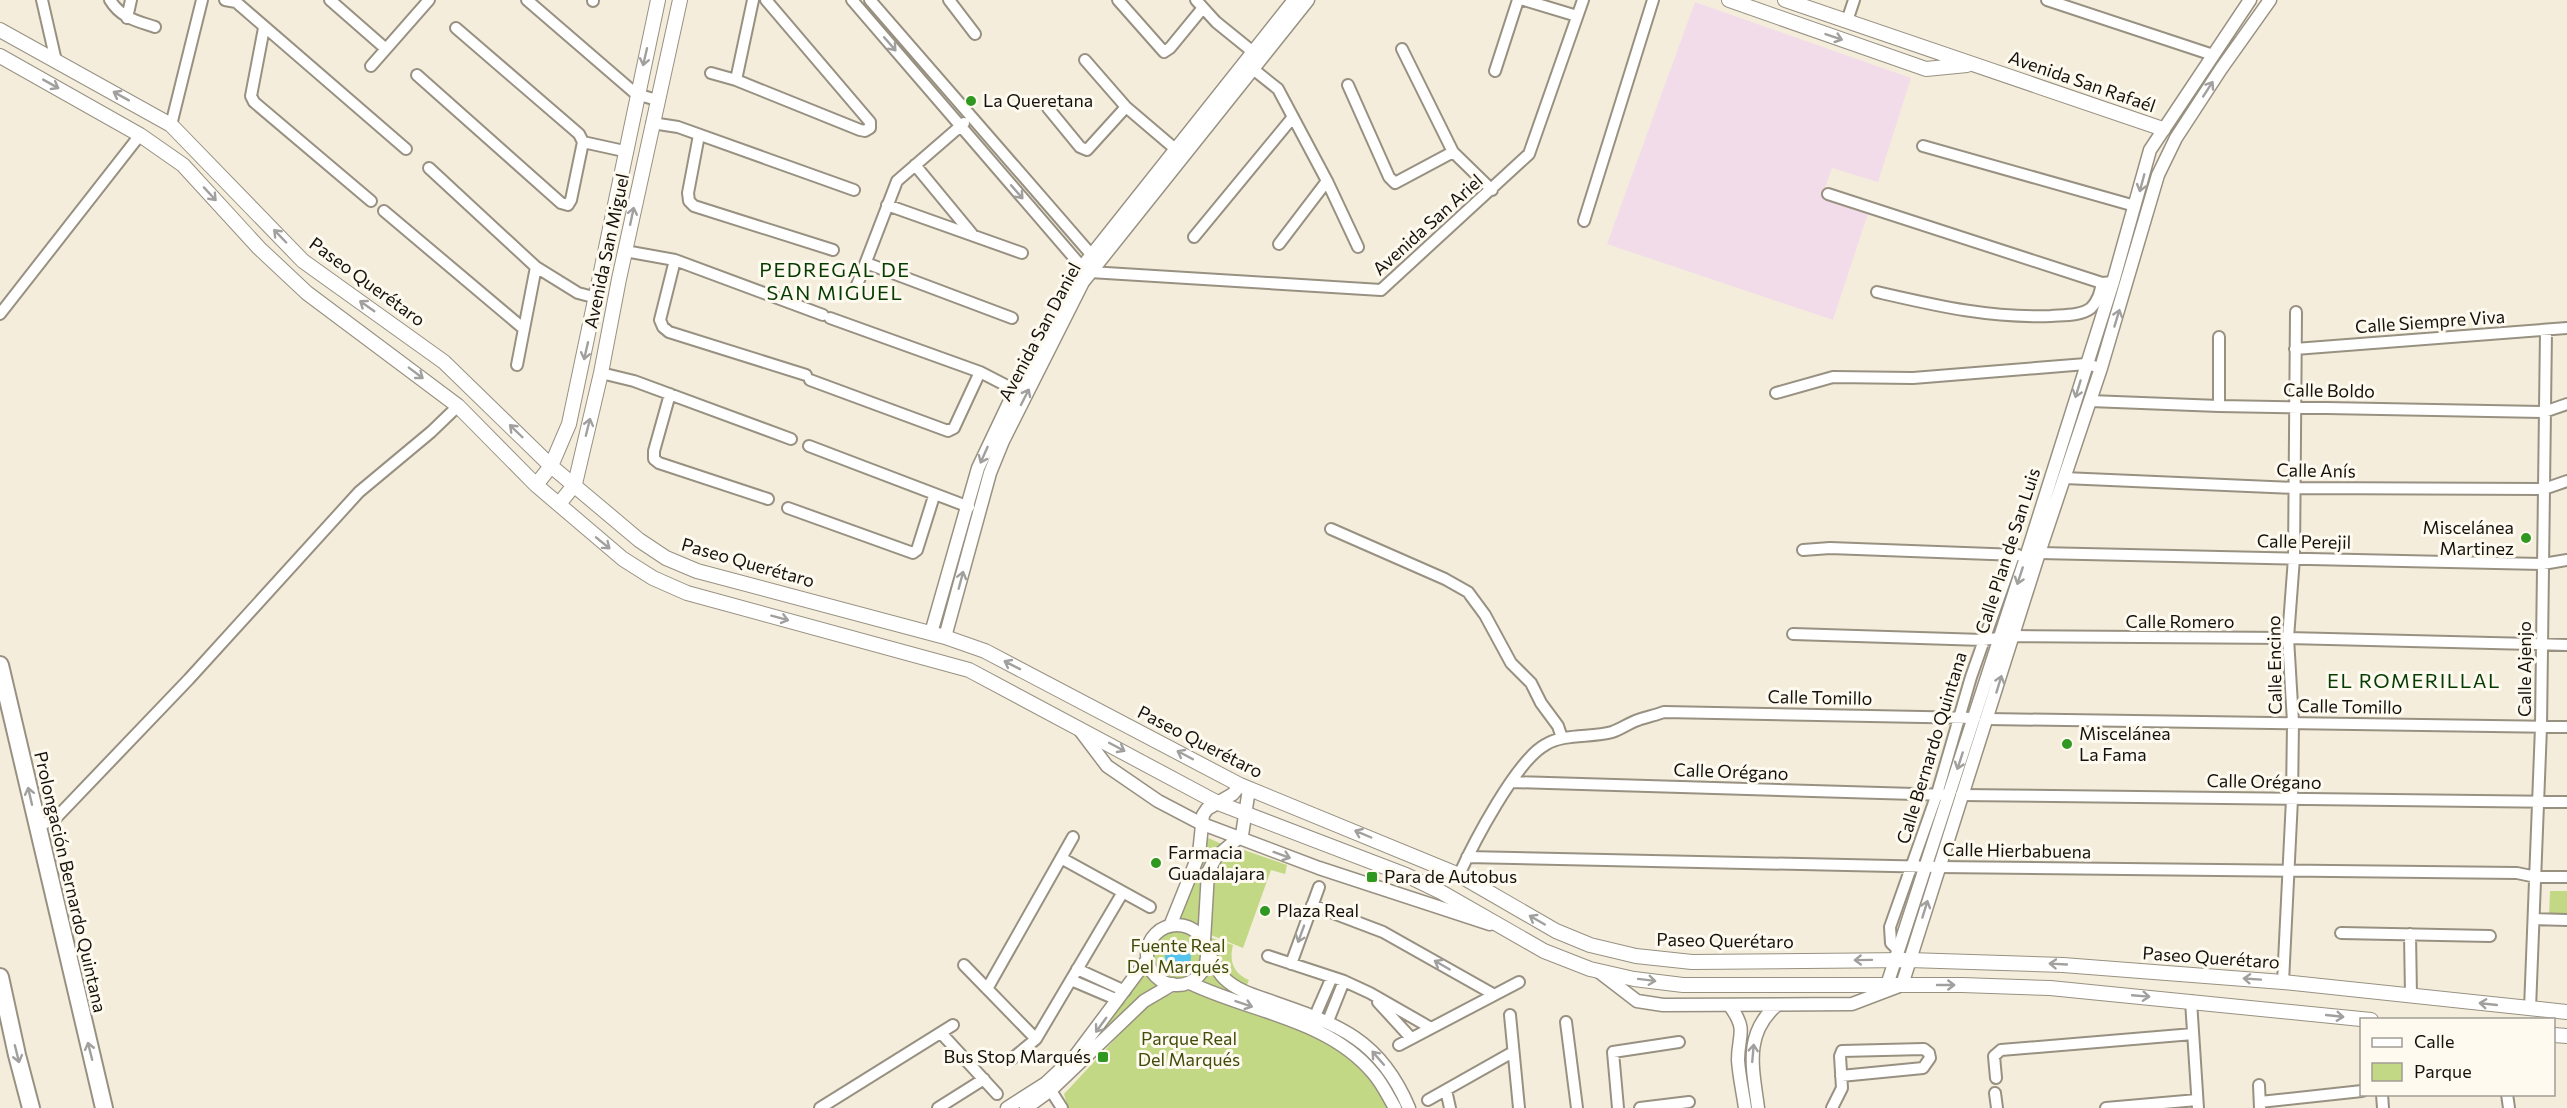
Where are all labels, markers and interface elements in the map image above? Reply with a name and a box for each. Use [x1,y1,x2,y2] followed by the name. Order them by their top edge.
[1824,32,1843,43] one-way arrow
[883,36,897,51] one-way arrow
[2006,46,2159,117] street label: Avenida San Rafaél
[639,47,650,66] one-way arrow
[42,78,59,90] one-way arrow
[2202,81,2214,98] one-way arrow
[983,89,1093,111] place label: La Queretana
[112,90,130,101] one-way arrow
[964,94,978,108] marker: La Queretana
[1368,169,1487,279] street label: Avenida San Ariel
[579,171,633,330] street label: Avenida San Miguel
[2135,173,2147,192] one-way arrow
[1010,184,1024,199] one-way arrow
[203,187,217,202] one-way arrow
[627,207,638,226] one-way arrow
[273,229,287,244] one-way arrow
[305,232,430,331] street label: Paseo Querétaro
[759,257,911,304] district label: PEDREGAL DE SAN MIGUEL
[993,258,1085,405] street label: Avenida San Daniel
[359,300,375,312] one-way arrow
[2354,305,2506,337] street label: Calle Siempre Viva
[2112,309,2123,328] one-way arrow
[580,341,591,360] one-way arrow
[408,367,424,380] one-way arrow
[2283,378,2375,402] street label: Calle Boldo
[2072,379,2083,398] one-way arrow
[1020,388,1032,406] one-way arrow
[582,418,594,437] one-way arrow
[508,424,523,439] one-way arrow
[977,446,989,464] one-way arrow
[2276,458,2356,482] street label: Calle Anís
[1970,465,2044,636] street label: Calle Plan de San Luis
[2422,516,2514,559] place label: Miscelánea Martinez
[2257,529,2351,553] street label: Calle Perejil
[2519,531,2533,545] marker: Miscelánea Martinez
[679,533,817,592] street label: Paseo Querétaro
[595,536,611,549] one-way arrow
[2014,566,2025,585] one-way arrow
[955,571,967,590] one-way arrow
[2126,610,2234,632] street label: Calle Romero
[770,613,789,625] one-way arrow
[2262,615,2286,715] street label: Calle Encino
[2513,621,2535,717] street label: Calle Ajenjo
[1891,649,1971,846] street label: Calle Bernardo Quintana
[1003,659,1021,670] one-way arrow
[2327,668,2501,692] district label: EL ROMERILLAL
[1994,675,2005,694] one-way arrow
[1767,685,1873,709] street label: Calle Tomillo
[2297,694,2403,718] street label: Calle Tomillo
[1134,700,1267,782] street label: Paseo Querétaro
[2079,722,2171,765] place label: Miscelánea La Fama
[2060,737,2074,751] marker: Miscelánea La Fama
[1108,741,1125,753] one-way arrow
[30,749,112,1015] street label: Prolongación Bernardo Quintana
[1176,749,1194,760] one-way arrow
[1954,751,1965,770] one-way arrow
[1673,758,1789,784] street label: Calle Orégano
[2206,769,2322,793] street label: Calle Orégano
[24,786,35,806] one-way arrow
[1354,828,1372,839] one-way arrow
[1943,838,2092,862] street label: Calle Hierbabuena
[1168,841,1265,884] place label: Farmacia Guadalajara
[1272,850,1291,861] one-way arrow
[1149,856,1163,870] marker: Farmacia Guadalajara
[1384,865,1517,887] place label: Para de Autobus
[1365,870,1379,884] marker: Para de Autobus
[1277,899,1359,921] place label: Plaza Real
[1920,900,1931,919] one-way arrow
[1258,904,1272,918] marker: Plaza Real
[1529,914,1546,926] one-way arrow
[1295,925,1306,943] one-way arrow
[1656,928,1794,952] street label: Paseo Querétaro
[1127,934,1229,977] park label: Fuente Real Del Marqués
[2142,941,2280,973] street label: Paseo Querétaro
[1853,954,1873,966] one-way arrow
[1434,959,1451,971] one-way arrow
[2048,959,2068,970] one-way arrow
[2243,974,2263,985] one-way arrow
[1636,975,1656,986] one-way arrow
[1936,979,1956,991] one-way arrow
[2131,991,2150,1002] one-way arrow
[2478,998,2498,1009] one-way arrow
[1234,1000,1253,1011] one-way arrow
[2325,1011,2345,1022] one-way arrow
[1095,1016,1107,1032] one-way arrow
[2360,1018,2555,1096] legend
[1138,1027,1240,1070] park label: Parque Real Del Marqués
[2414,1030,2454,1052] text: Calle
[84,1042,96,1061] one-way arrow
[1748,1043,1759,1063] one-way arrow
[11,1044,23,1063] one-way arrow
[944,1045,1091,1067] place label: Bus Stop Marqués
[1096,1050,1110,1064] marker: Bus Stop Marqués
[1371,1051,1385,1066] one-way arrow
[2414,1060,2472,1082] text: Parque

